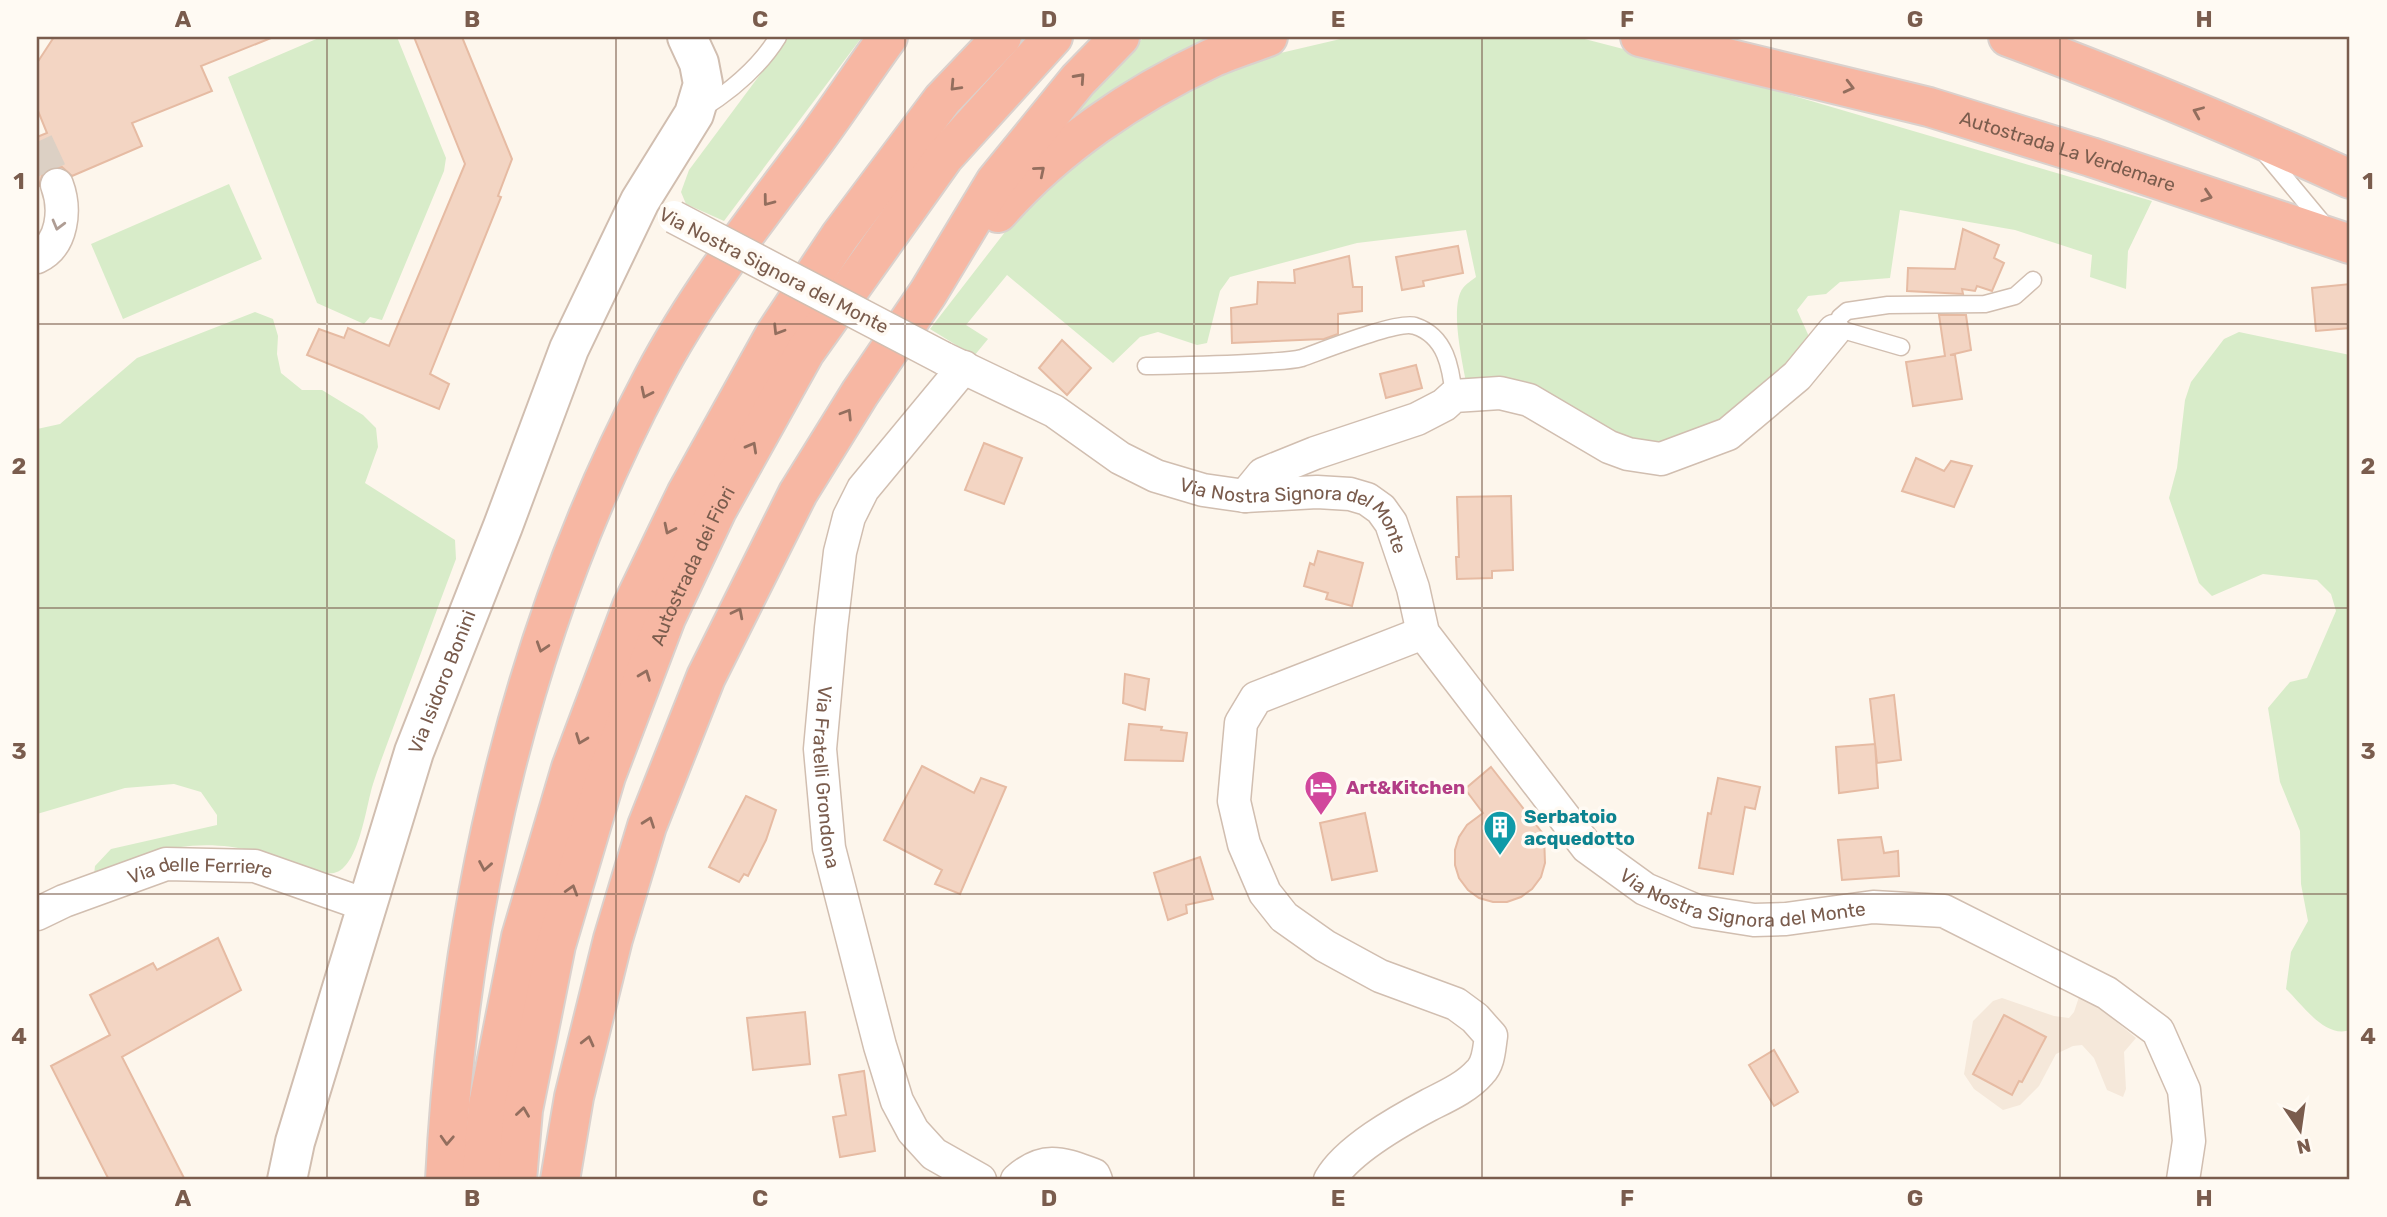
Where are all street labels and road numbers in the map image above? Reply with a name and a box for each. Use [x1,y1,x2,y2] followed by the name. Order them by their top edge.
[1957,106,2179,197] street label: Autostrada La Verdemare
[655,202,892,338] street label: Via Nostra Signora del Monte
[1177,473,1411,557] street label: Via Nostra Signora del Monte
[646,482,740,649] street label: Autostrada dei Fiori
[403,607,481,757] street label: Via Isidoro Bonini
[808,684,845,871] street label: Via Fratelli Grondona
[124,853,276,889] street label: Via delle Ferriere
[1615,863,1867,932] street label: Via Nostra Signora del Monte

